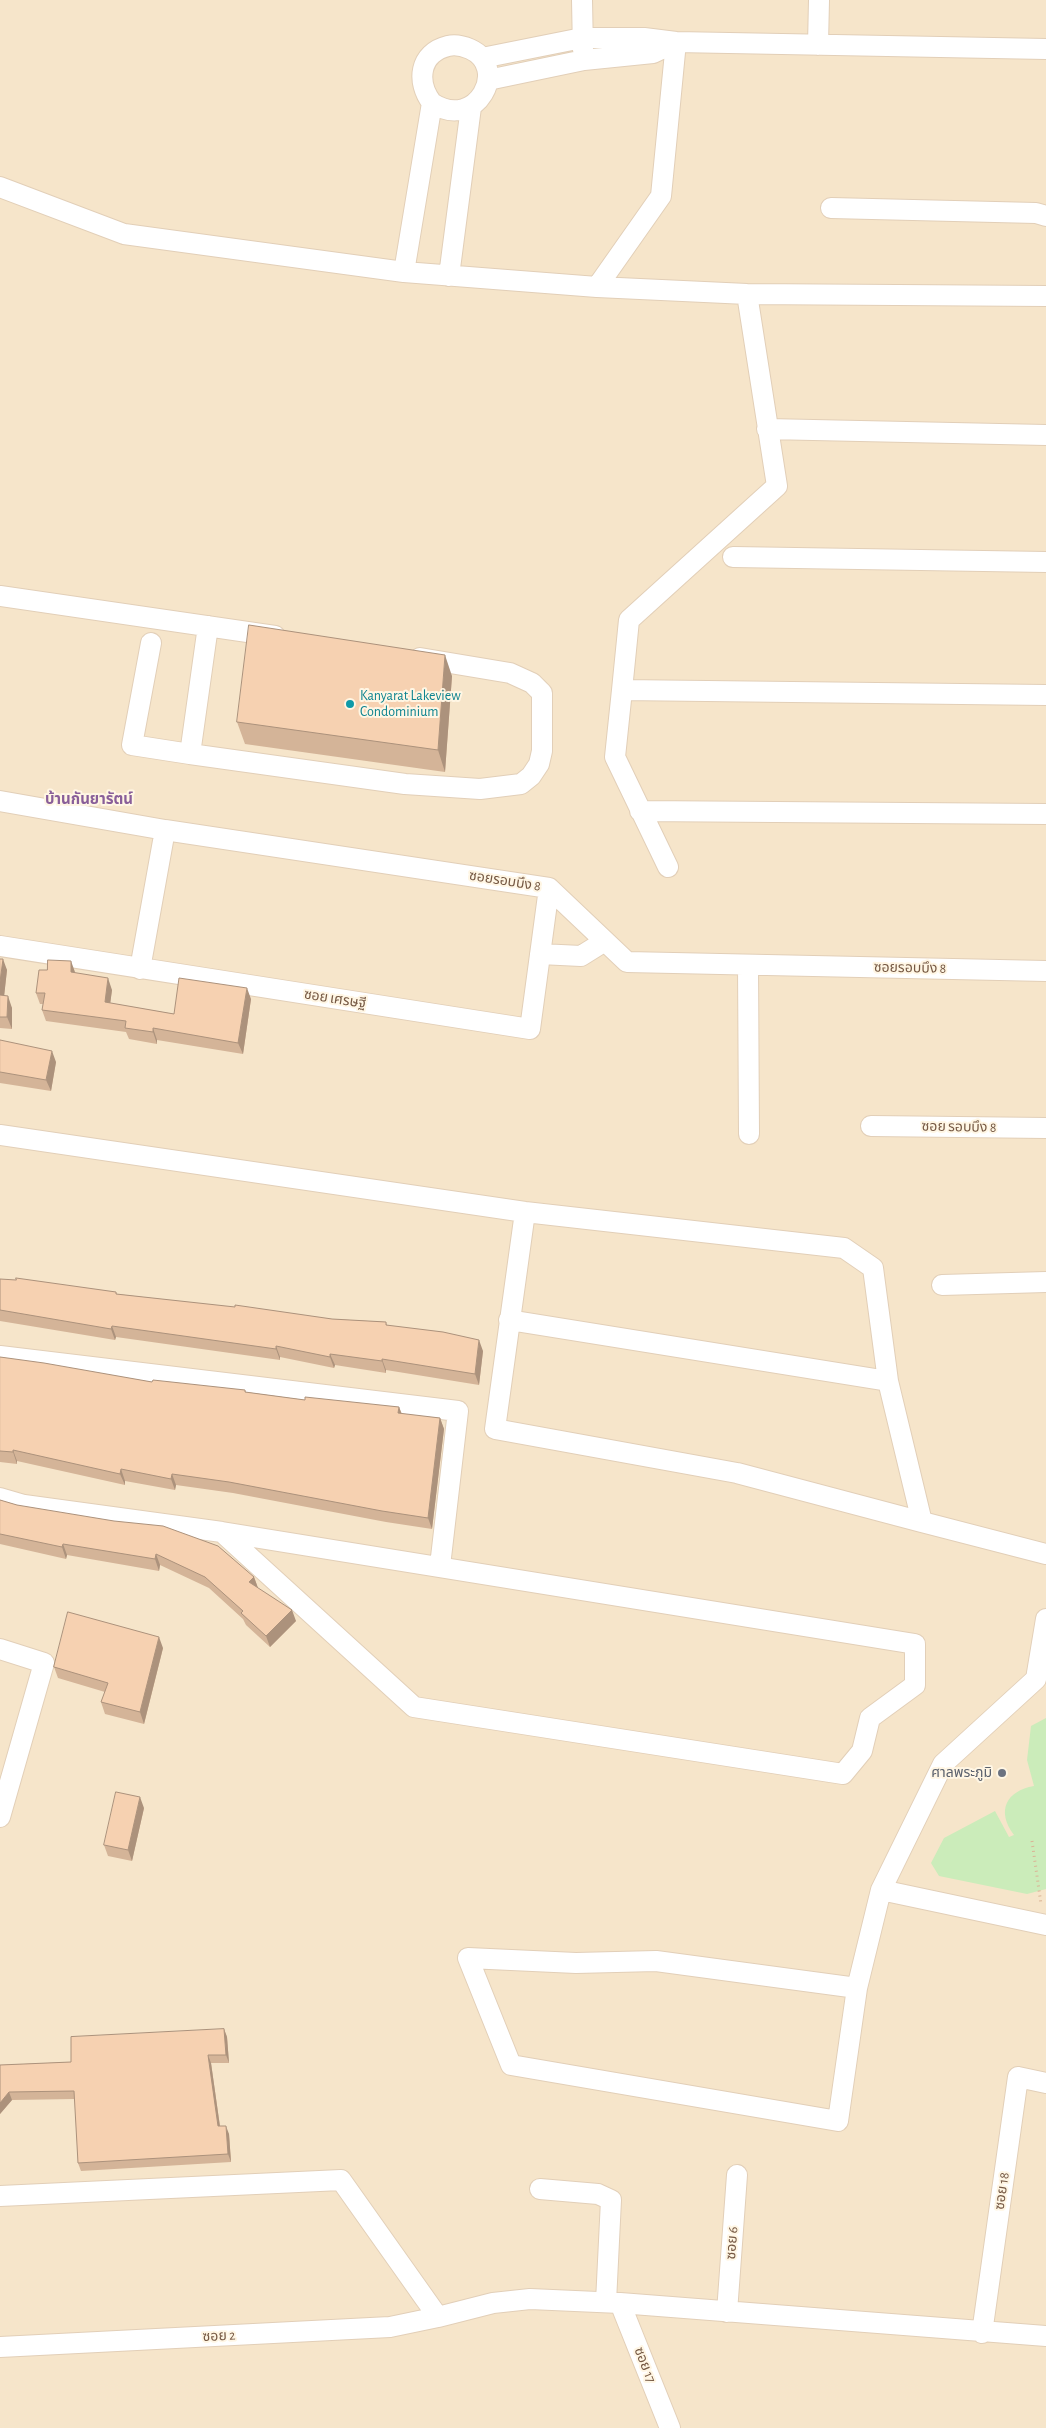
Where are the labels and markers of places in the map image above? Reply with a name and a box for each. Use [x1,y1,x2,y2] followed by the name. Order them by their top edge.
[360,688,461,720] place label: Kanyarat Lakeview Condominium
[344,698,356,710] marker: Kanyarat Lakeview Condominium
[931,1765,992,1781] place label: ศาลพระภูมิ
[996,1767,1008,1779] marker: ศาลพระภูมิ

